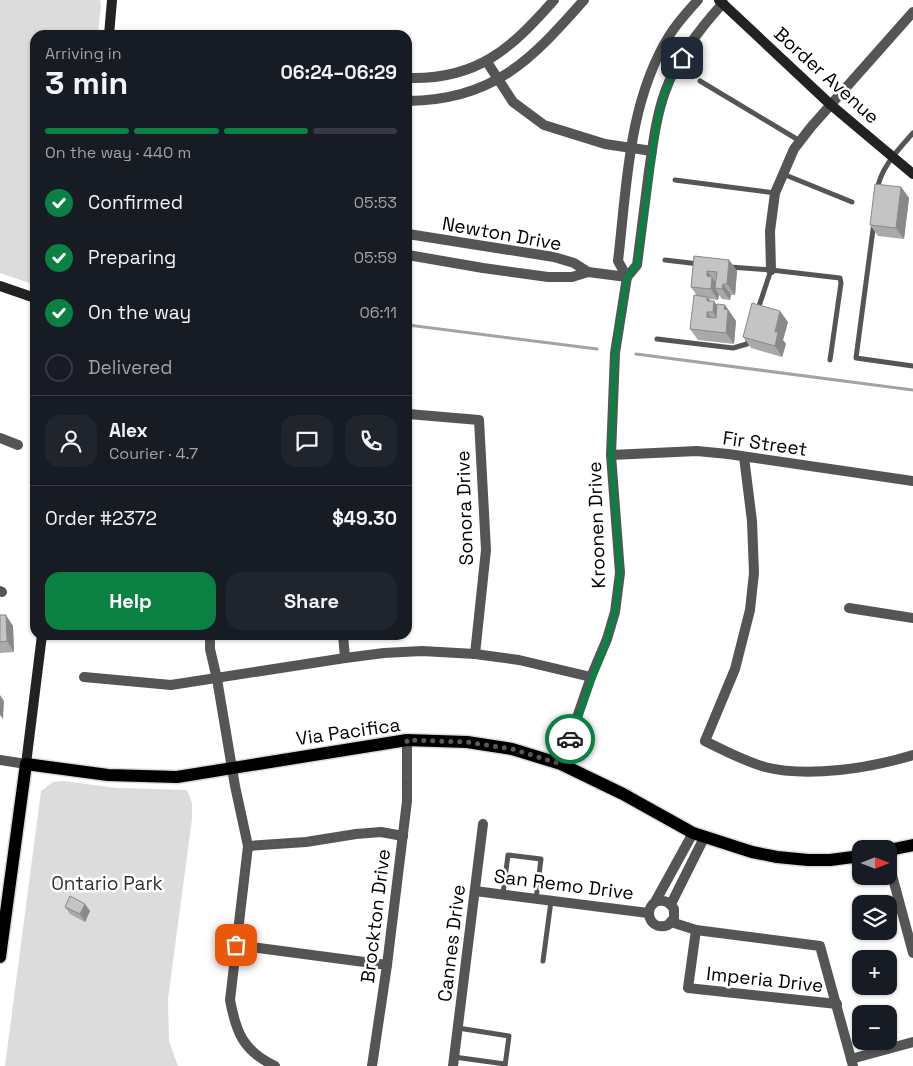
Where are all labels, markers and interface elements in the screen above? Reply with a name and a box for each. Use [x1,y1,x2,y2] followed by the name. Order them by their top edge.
[769,21,885,129] street label: Border Avenue
[661,37,703,79] pin
[45,43,122,64] text: Arriving in
[668,44,696,72] icon: home
[280,60,397,85] text: 06:24–06:29
[45,63,128,103] text: 3 min
[45,142,191,163] text: On the way · 440 m
[45,189,73,217] icon: check
[88,190,183,215] text: Confirmed
[354,192,397,213] text: 05:53
[440,211,564,256] street label: Newton Drive
[45,244,73,272] icon: check
[88,245,176,270] text: Preparing
[354,247,397,268] text: 05:59
[45,299,73,327] icon: check
[88,300,191,325] text: On the way
[360,302,397,323] text: 06:11
[88,355,173,380] text: Delivered
[45,415,97,467] button: person
[281,415,333,467] button: chat
[345,415,397,467] button: phone
[109,418,148,443] text: Alex
[721,425,809,462] street label: Fir Street
[109,443,198,464] text: Courier · 4.7
[450,450,479,566] street label: Sonora Drive
[582,461,611,589] street label: Kroonen Drive
[45,506,157,531] text: Order #2372
[332,506,397,531] text: $49.30
[45,572,216,630] button: Help
[226,572,397,630] button: Share
[294,712,402,751] street label: Via Pacifica
[545,714,595,764] courier
[556,725,584,753] icon: car
[852,840,898,885] north arrow
[852,840,897,1050] map controls
[355,848,396,985] street label: Brockton Drive
[493,864,635,905] street label: San Remo Drive
[51,871,163,896] park label: Ontario Park
[432,883,471,1003] street label: Cannes Drive
[852,895,897,940] button: layers
[215,924,257,966] pin
[222,931,250,959] icon: bag
[852,950,897,995] button: +
[705,961,825,998] street label: Imperia Drive
[852,1005,897,1050] button: −

